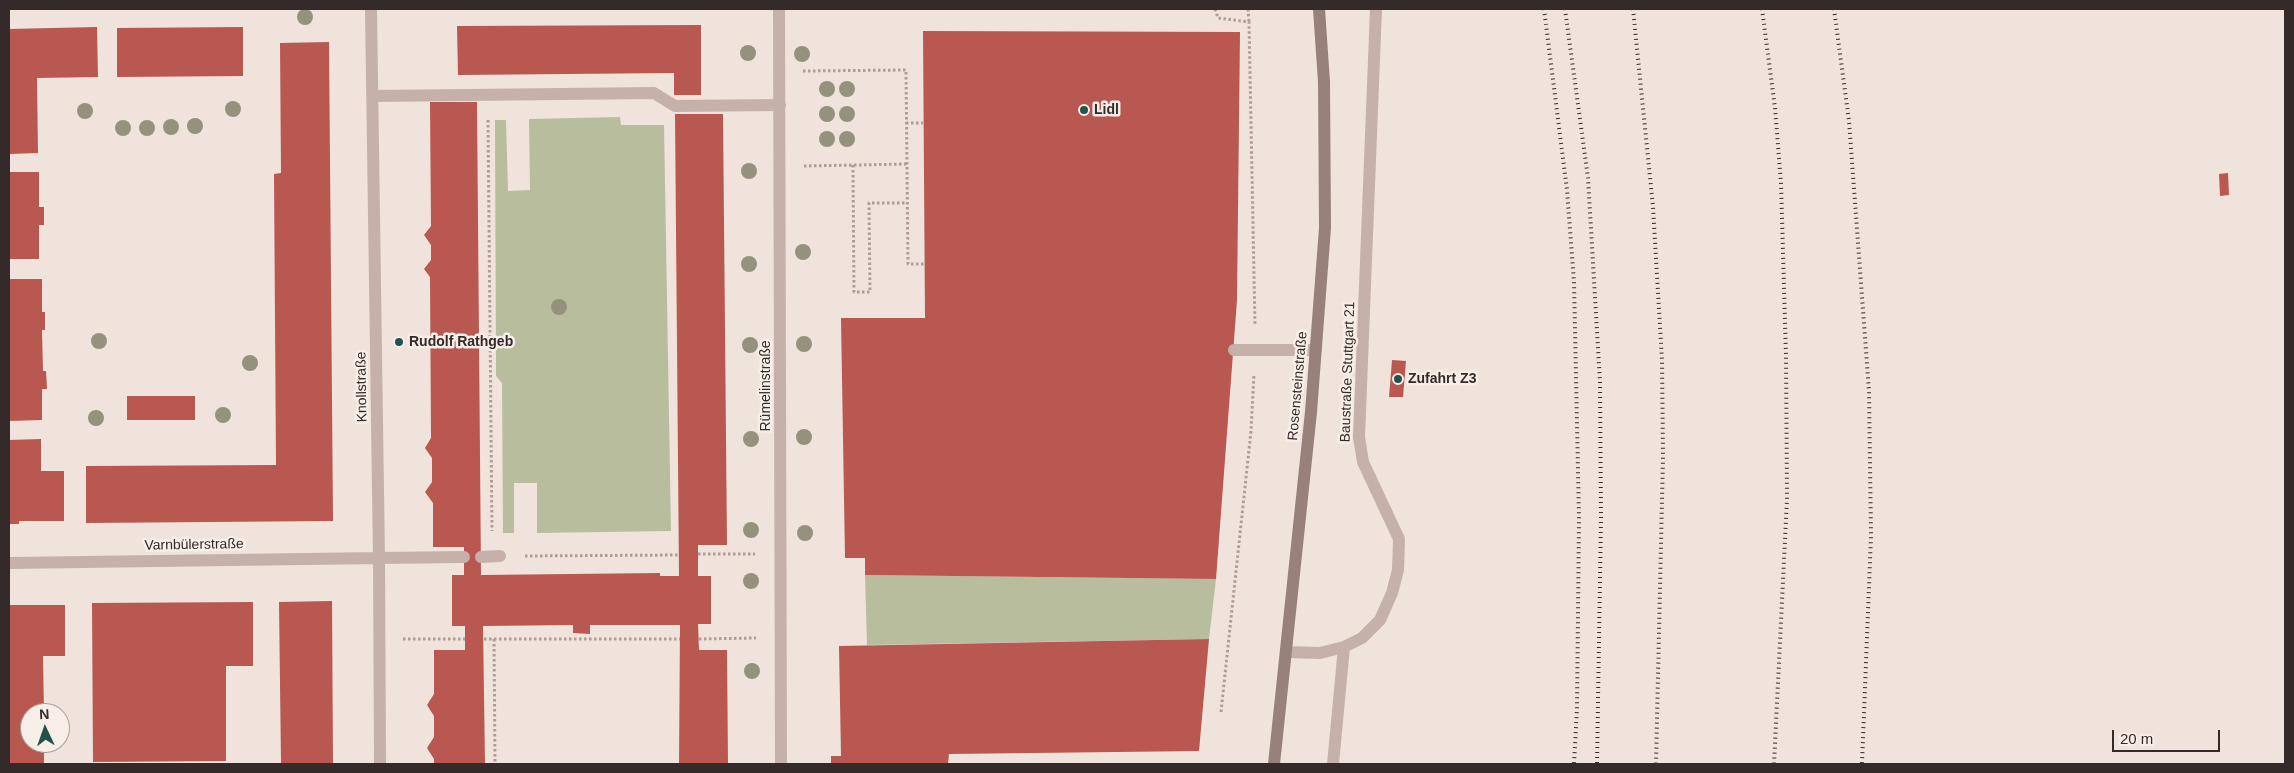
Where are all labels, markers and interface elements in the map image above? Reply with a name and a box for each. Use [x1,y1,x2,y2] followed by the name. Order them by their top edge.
[1094,102,1119,118] place label: Lidl
[1078,104,1090,116] marker: Lidl
[1337,301,1359,443] street label: Baustraße Stuttgart 21
[1285,331,1311,441] street label: Rosensteinstraße
[409,334,513,350] place label: Rudolf Rathgeb
[393,336,405,348] marker: Rudolf Rathgeb
[758,340,774,432] street label: Rümelinstraße
[353,351,371,423] street label: Knollstraße
[1408,371,1476,387] place label: Zufahrt Z3
[1392,373,1404,385] marker: Zufahrt Z3
[144,536,244,554] street label: Varnbülerstraße
[20,703,70,753] north arrow
[39,706,50,722] text: N
[2114,720,2222,752] scale bar
[2120,730,2153,747] text: 20 m

